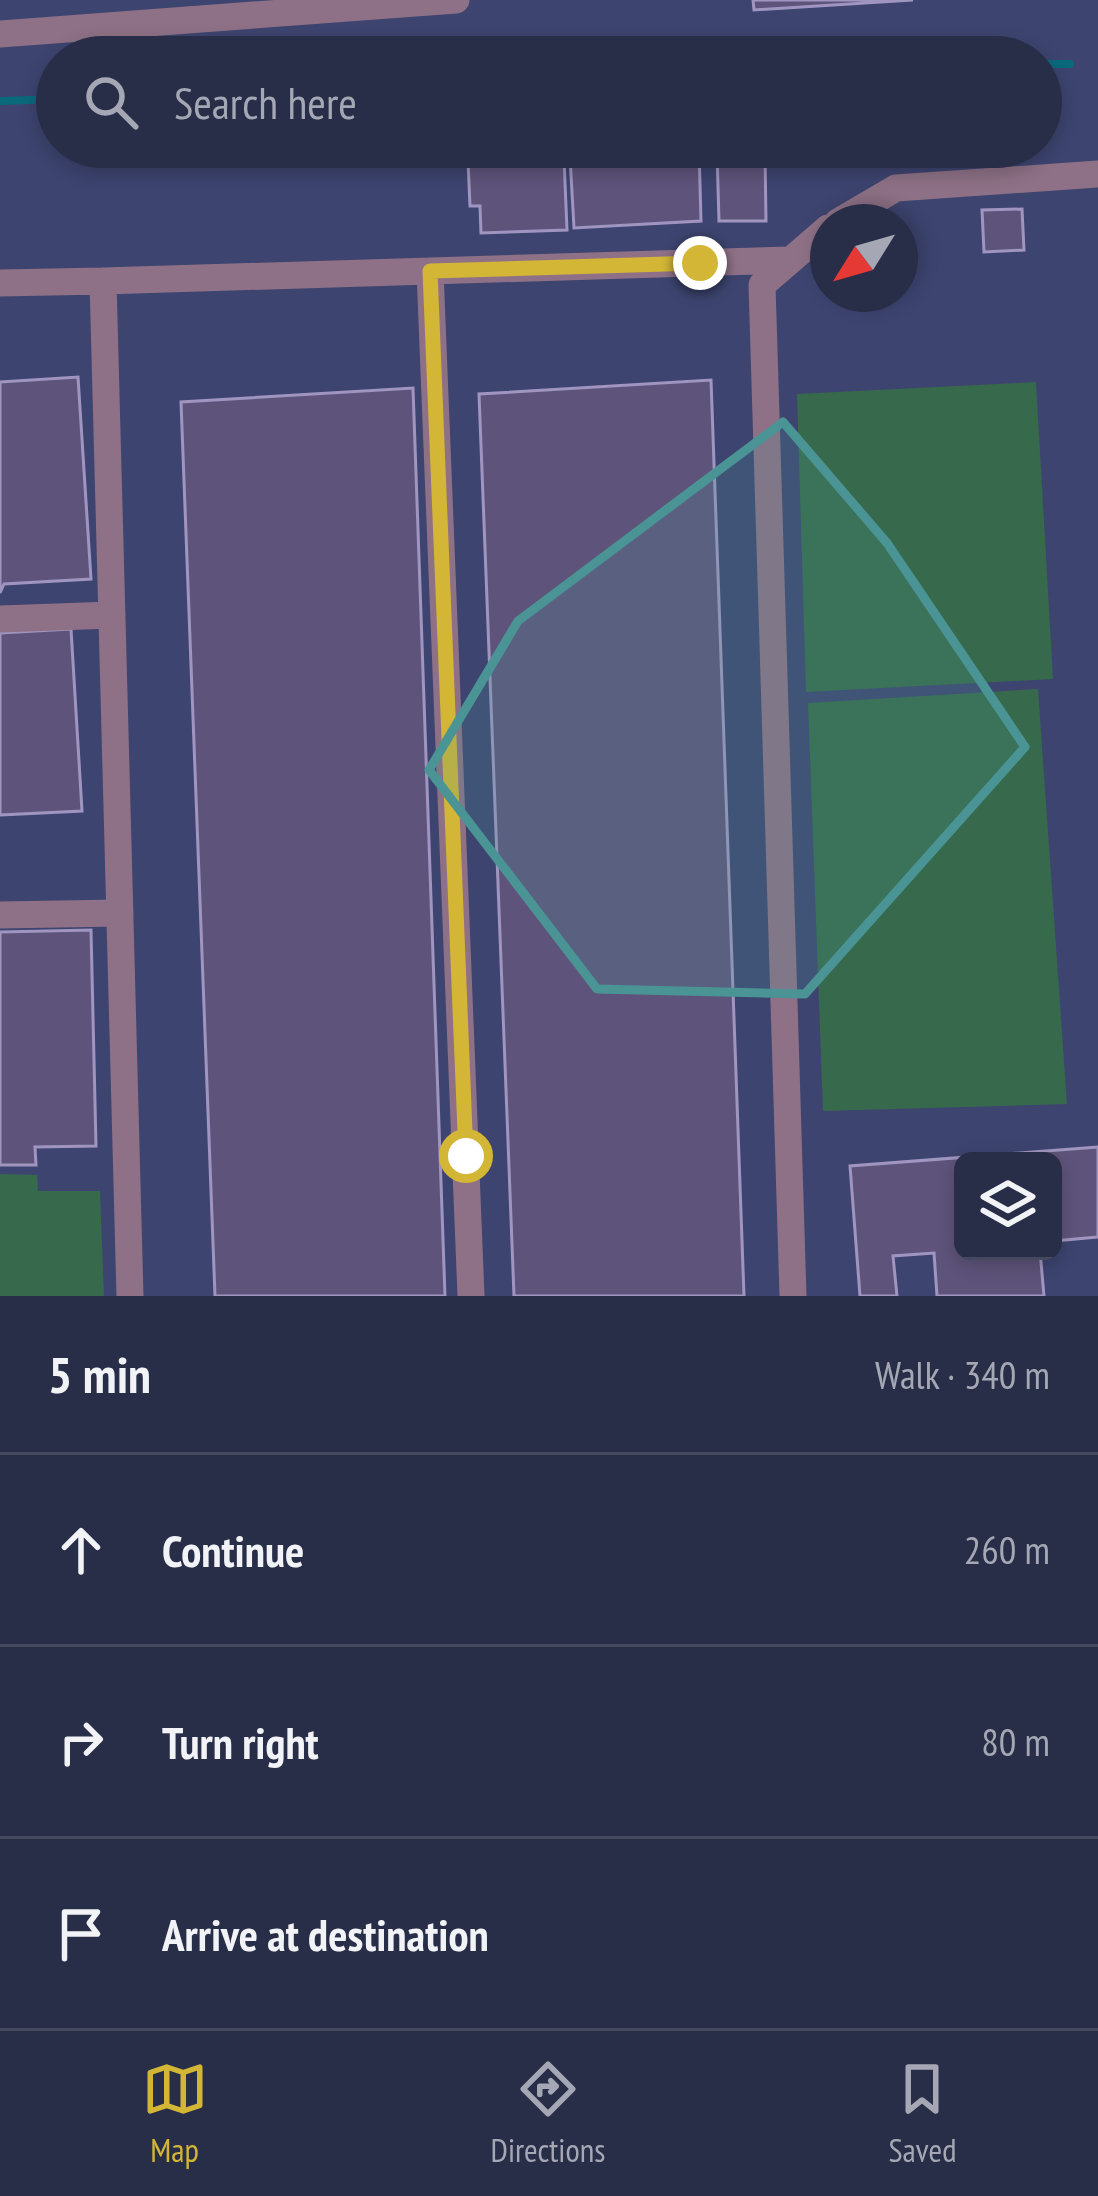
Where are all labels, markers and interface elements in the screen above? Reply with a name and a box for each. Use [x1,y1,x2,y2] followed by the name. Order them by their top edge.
[36,36,1062,168] search box
[78,69,144,135] icon: search
[174,73,357,131] text: Search here
[810,204,918,312] north arrow
[673,236,727,290] route end
[439,1129,493,1183] route start
[954,1152,1062,1260] map controls
[954,1152,1062,1260] button: layers
[48,1341,151,1407] text: 5 min
[875,1349,1050,1400] text: Walk · 340 m
[48,1517,114,1583] icon: ahead
[162,1521,304,1579] text: Continue
[964,1524,1050,1575] text: 260 m
[48,1709,114,1775] icon: right
[162,1713,319,1771] text: Turn right
[981,1716,1050,1767] text: 80 m
[48,1901,114,1967] icon: arrive
[162,1905,489,1963] text: Arrive at destination
[142,2056,208,2171] tab: Map
[491,2056,605,2171] tab: Directions
[888,2056,956,2171] tab: Saved

